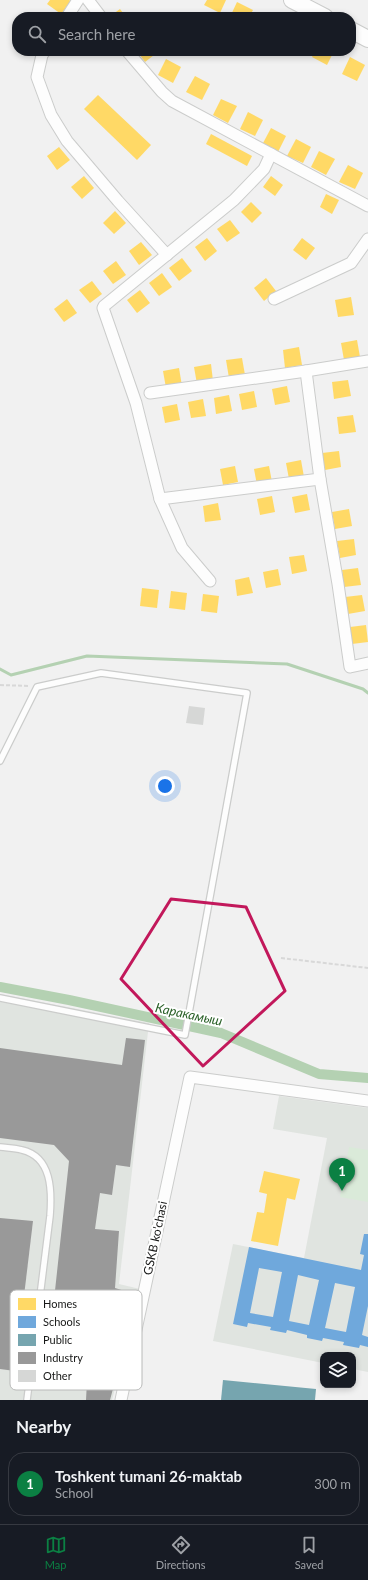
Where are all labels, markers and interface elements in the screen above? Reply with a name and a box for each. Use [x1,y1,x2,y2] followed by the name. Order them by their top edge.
[12,12,356,56] search box
[26,23,48,45] icon: search
[58,25,135,43] text: Search here
[155,776,175,796] your location
[154,999,224,1029] water label: Каракамыш
[329,1158,355,1191] pin: 1
[140,1200,170,1276] street label: GSKB ko'chasi
[10,1290,142,1390] legend
[43,1297,77,1310] text: Homes
[43,1315,80,1328] text: Schools
[43,1333,72,1346] text: Public
[43,1351,83,1364] text: Industry
[320,1352,356,1388] map controls
[320,1352,356,1388] button: layers
[43,1369,72,1382] text: Other
[16,1416,71,1437] text: Nearby
[55,1467,242,1485] text: Toshkent tumani 26-maktab
[26,1476,34,1492] text: 1
[314,1476,351,1492] text: 300 m
[55,1485,93,1501] text: School
[45,1534,67,1571] tab: Map
[156,1534,205,1571] tab: Directions
[295,1534,323,1571] tab: Saved

